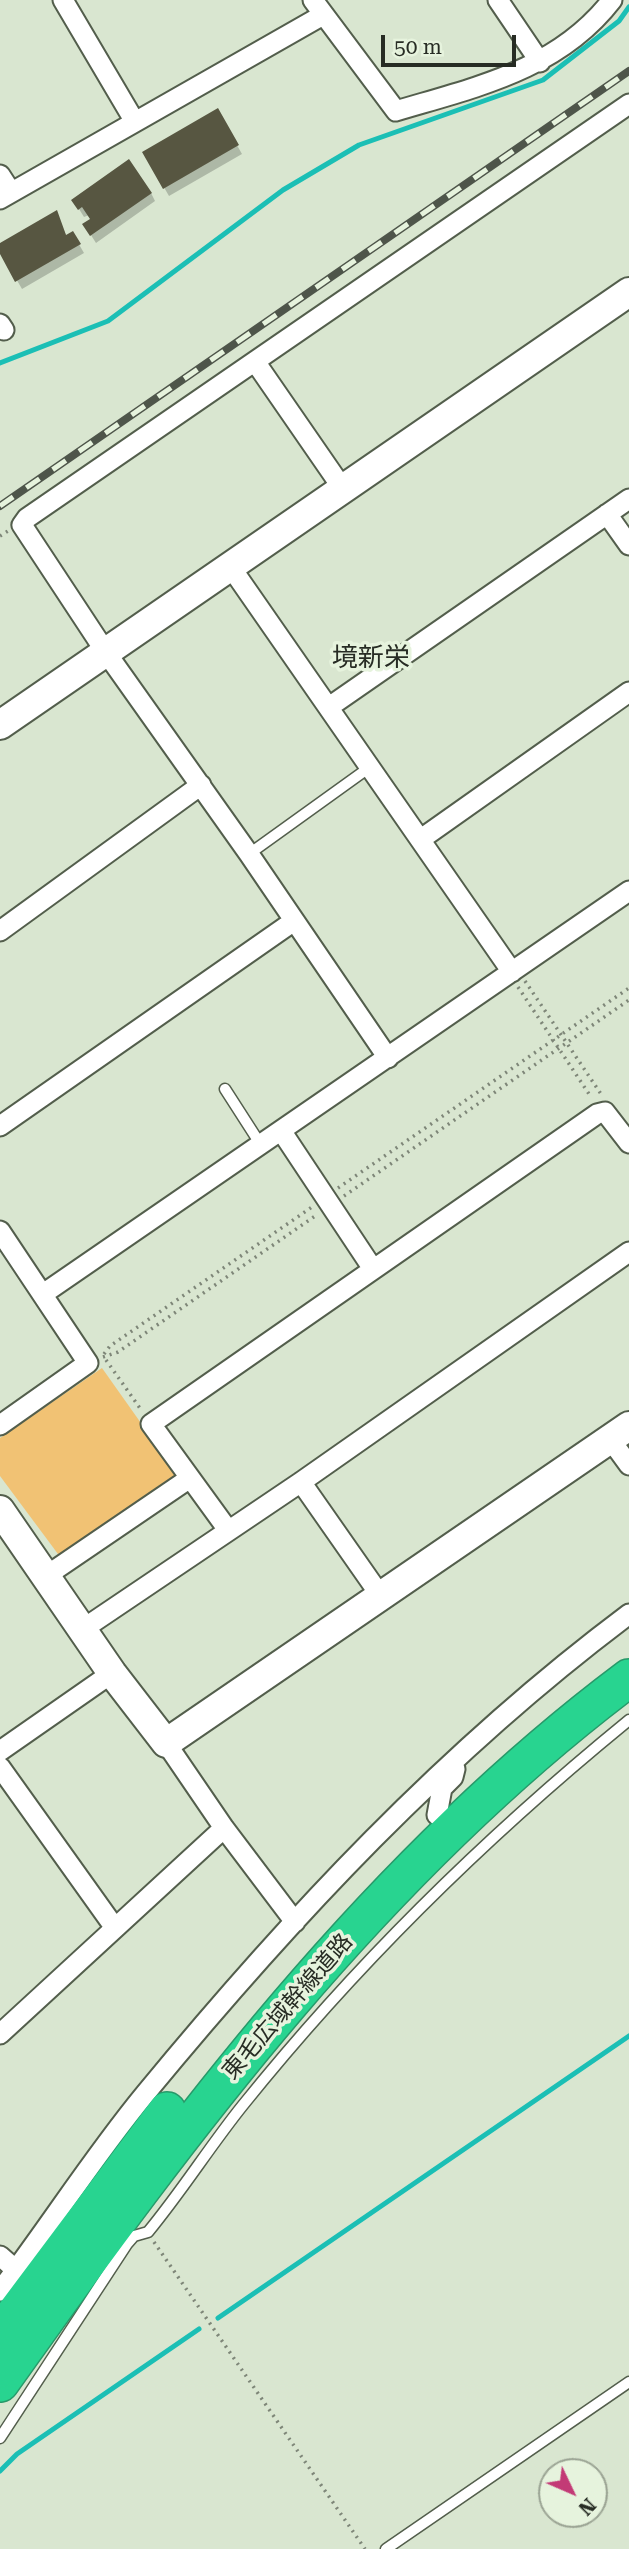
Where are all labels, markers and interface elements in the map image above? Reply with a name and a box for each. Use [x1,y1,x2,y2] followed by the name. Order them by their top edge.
[384,21,519,65] scale bar
[394,35,442,59] text: 50 m
[332,642,410,674] district label: 境新栄
[217,1929,359,2085] street label: 東毛広域幹線道路
[538,2458,608,2528] north arrow
[574,2493,600,2520] text: N

